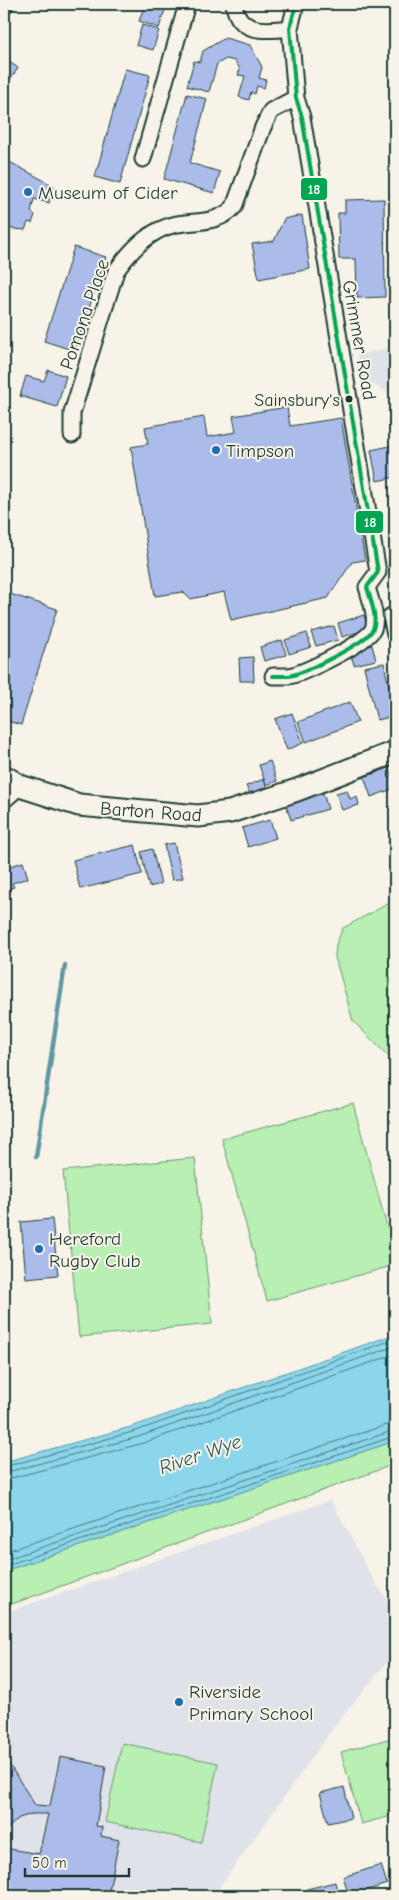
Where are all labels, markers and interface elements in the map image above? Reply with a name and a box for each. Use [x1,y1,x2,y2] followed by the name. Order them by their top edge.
[300,177,328,201] line badge: 18
[308,181,320,198] text: 18
[38,182,178,204] place label: Museum of Cider
[22,186,34,198] marker: Museum of Cider
[56,256,114,373] street label: Pomona Place
[338,279,380,402] street label: Grimmer Road
[254,390,340,411] place label: Sainsbury's
[344,394,354,404] marker: Sainsbury's
[226,440,294,462] place label: Timpson
[210,444,222,456] marker: Timpson
[355,510,384,534] line badge: 18
[364,514,376,531] text: 18
[99,797,203,827] street label: Barton Road
[49,1228,141,1272] place label: Hereford Rugby Club
[33,1243,45,1255] marker: Hereford Rugby Club
[156,1430,244,1479] water label: River Wye
[189,1681,314,1725] place label: Riverside Primary School
[173,1696,185,1708] marker: Riverside Primary School
[25,1845,129,1877] scale bar
[32,1854,67,1872] text: 50 m

